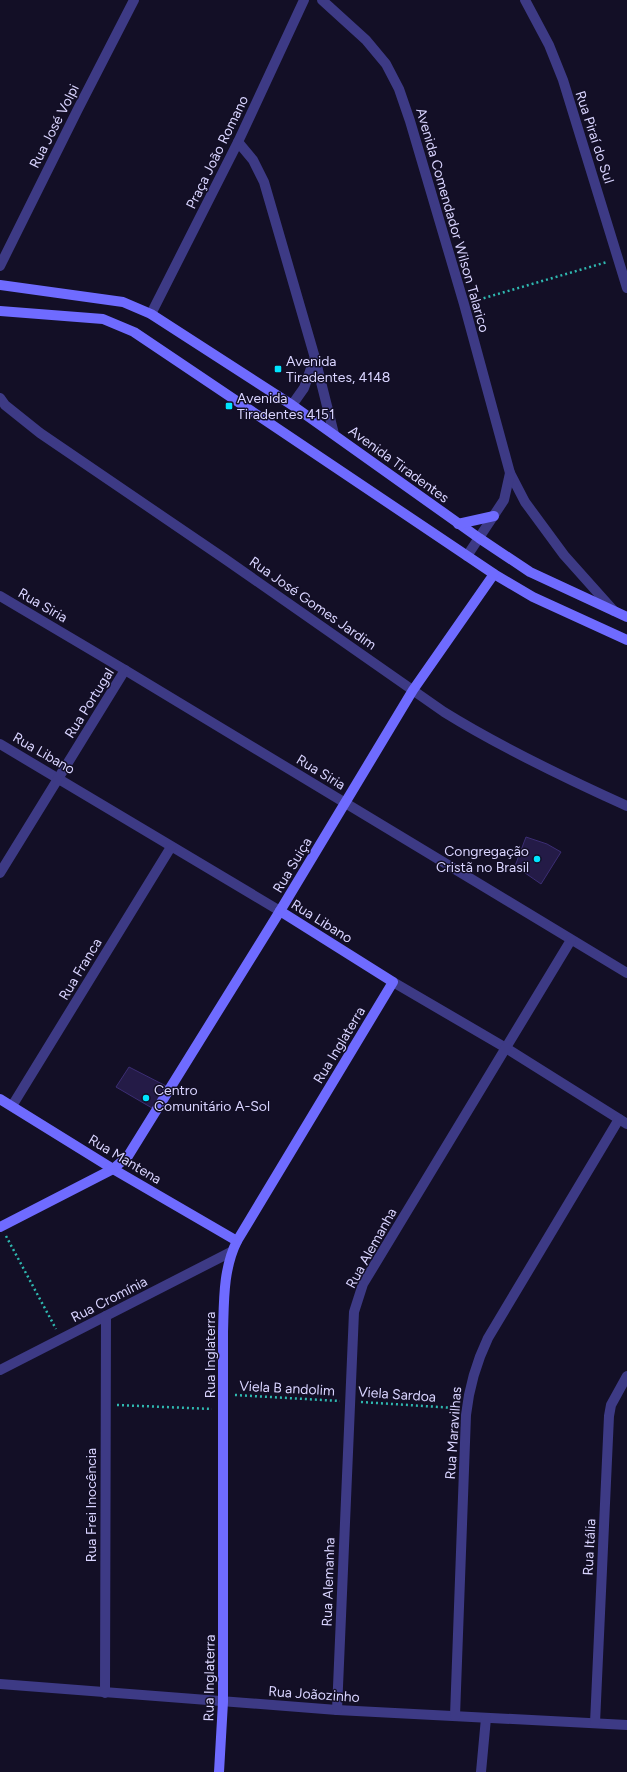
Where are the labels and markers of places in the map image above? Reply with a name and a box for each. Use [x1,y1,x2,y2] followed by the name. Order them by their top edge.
[286,353,390,386] place label: Avenida Tiradentes, 4148
[273,364,283,374] marker: Avenida Tiradentes, 4148
[237,390,335,423] place label: Avenida Tiradentes 4151
[224,401,234,411] marker: Avenida Tiradentes 4151
[436,843,529,876] place label: Congregação Cristã no Brasil
[532,854,542,864] marker: Congregação Cristã no Brasil
[154,1082,270,1115] place label: Centro Comunitário A-Sol
[141,1093,151,1103] marker: Centro Comunitário A-Sol

